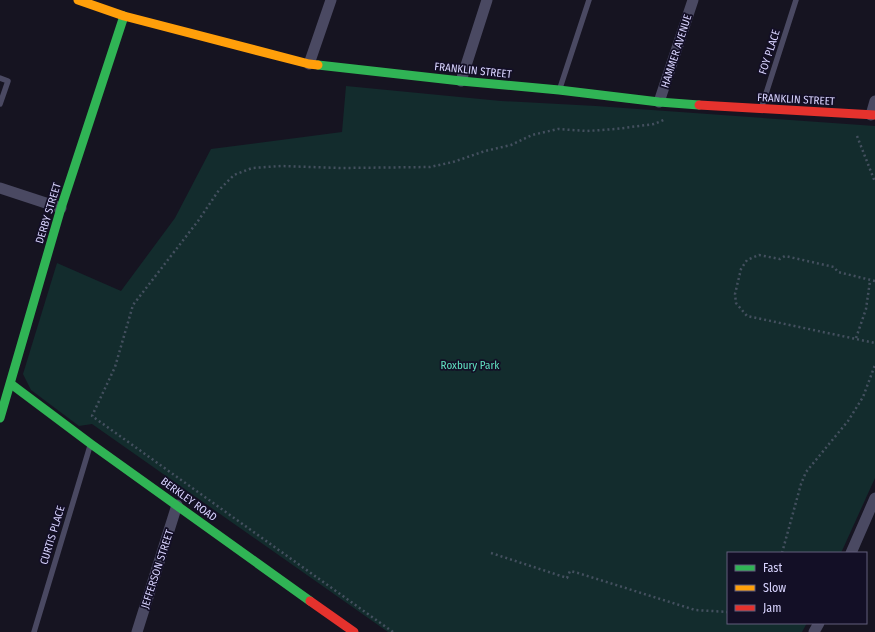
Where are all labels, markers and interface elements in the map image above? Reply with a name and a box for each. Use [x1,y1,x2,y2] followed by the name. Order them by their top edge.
[658,13,694,90] street label: HAMMER AVENUE
[756,28,783,76] street label: FOY PLACE
[434,60,513,81] street label: FRANKLIN STREET
[757,91,836,108] street label: FRANKLIN STREET
[33,180,64,245] street label: DERBY STREET
[441,359,500,372] park label: Roxbury Park
[158,475,219,524] street label: BERKLEY ROAD
[37,504,68,566] street label: CURTIS PLACE
[139,527,177,610] street label: JEFFERSON STREET
[727,552,867,624] legend
[763,561,782,575] text: Fast
[763,581,786,595] text: Slow
[763,601,781,615] text: Jam

